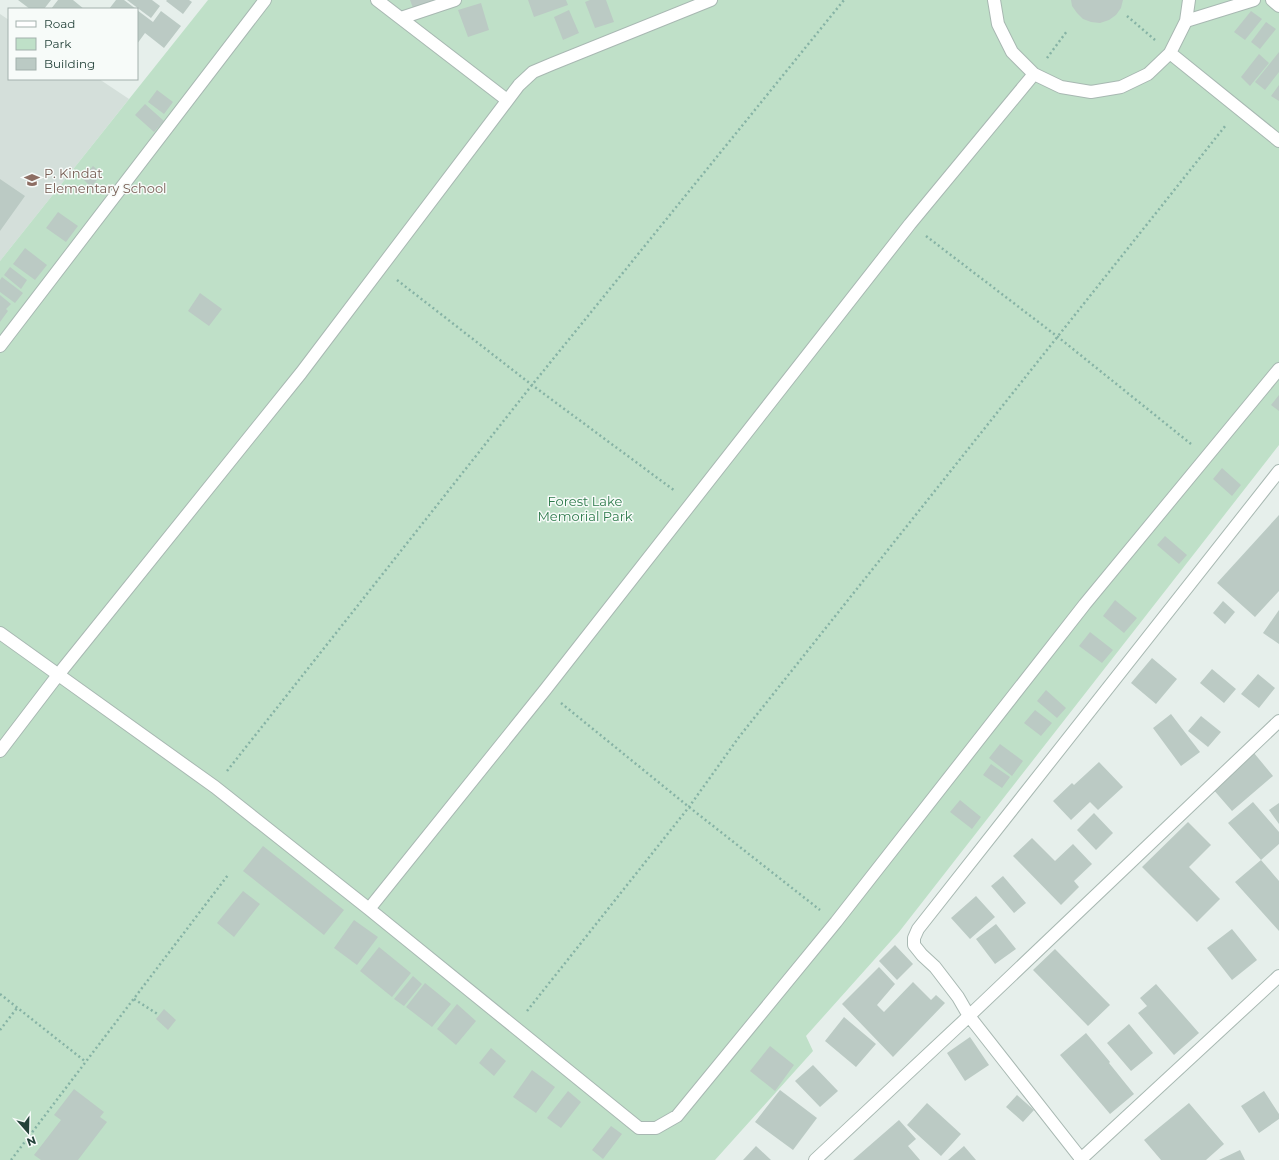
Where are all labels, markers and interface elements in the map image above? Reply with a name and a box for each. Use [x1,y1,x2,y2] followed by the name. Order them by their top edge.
[8,8,138,80] legend
[44,16,75,31] text: Road
[44,36,72,51] text: Park
[44,56,95,71] text: Building
[44,165,167,196] place label: P. Kindat Elementary School
[23,171,41,189] school or university icon: P. Kindat Elementary School
[537,493,633,524] park label: Forest Lake Memorial Park
[8,1112,48,1152] north arrow
[25,1133,38,1149] text: N

